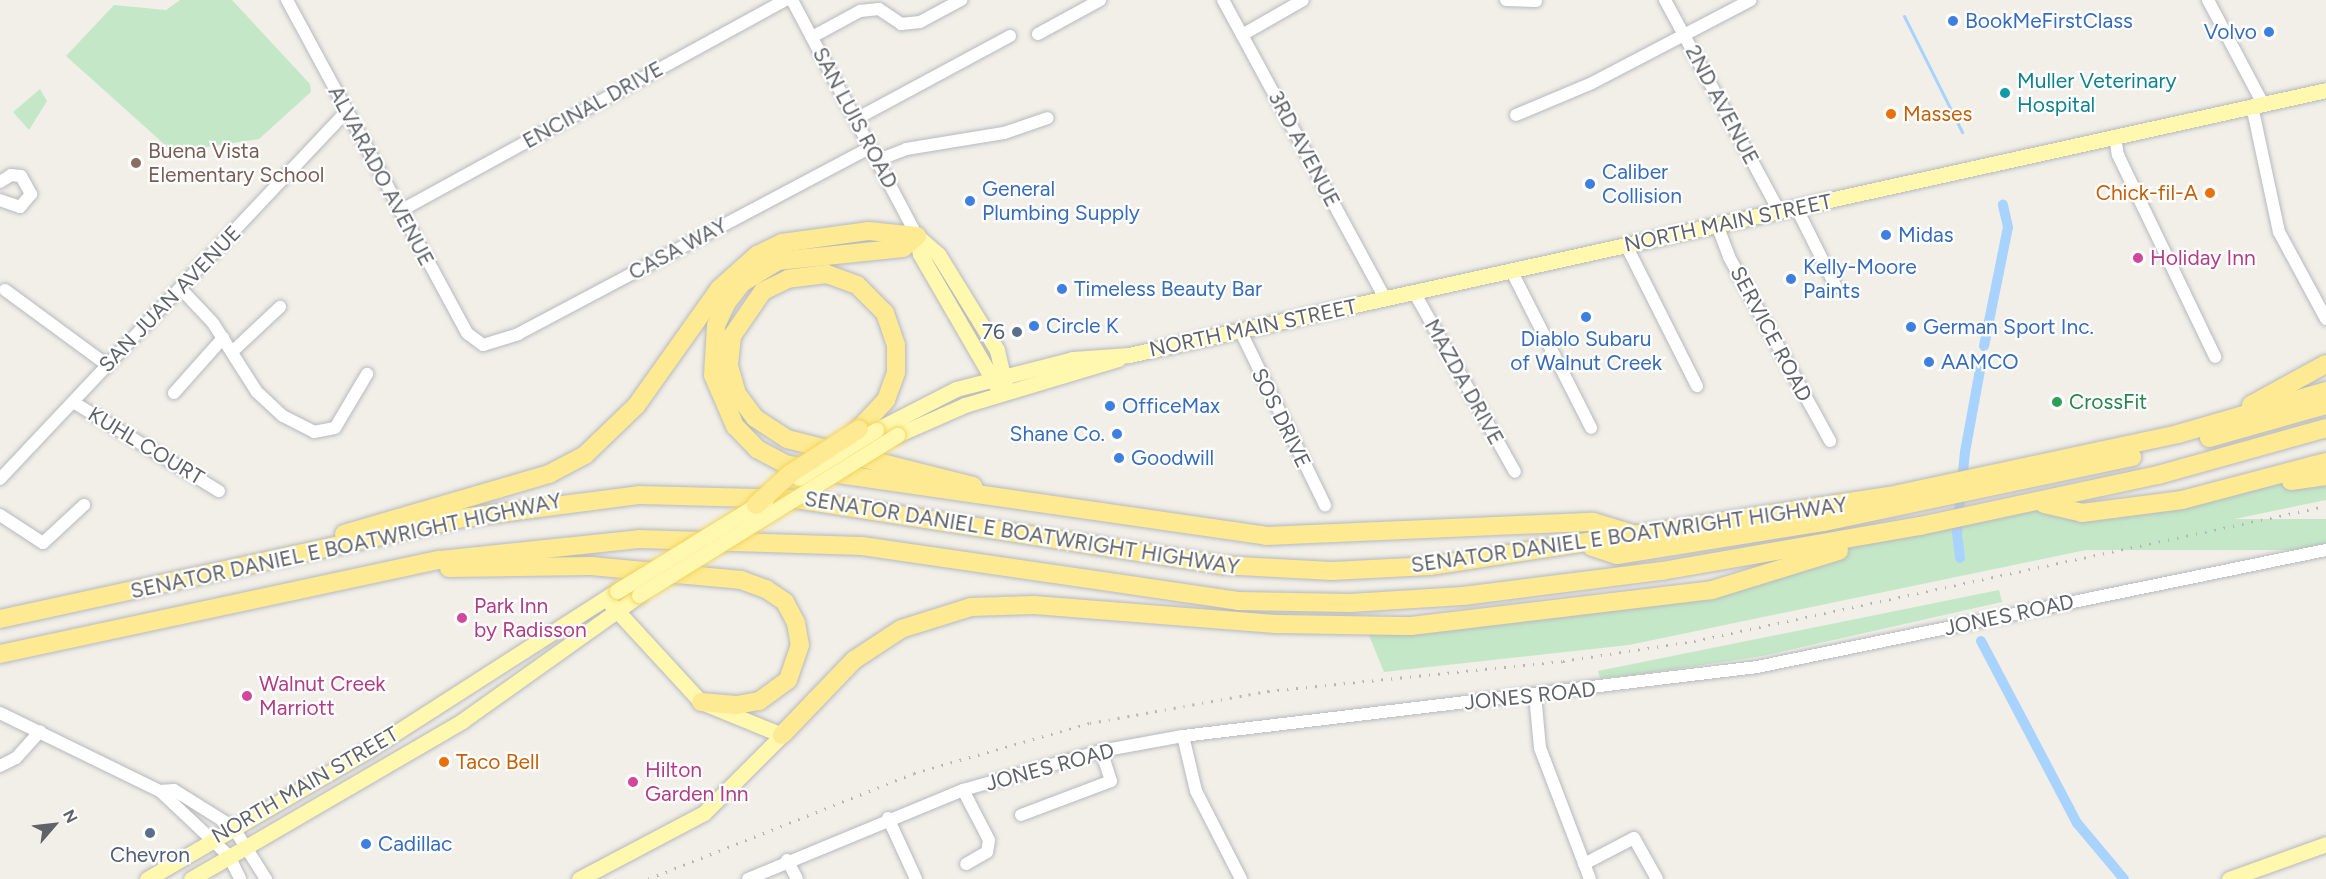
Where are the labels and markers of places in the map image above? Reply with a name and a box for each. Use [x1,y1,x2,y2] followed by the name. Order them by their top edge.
[1965,8,2133,34] place label: BookMeFirstClass
[1946,14,1960,28] marker: BookMeFirstClass
[2204,19,2257,45] place label: Volvo
[2262,25,2276,39] marker: Volvo
[2017,68,2177,118] place label: Muller Veterinary Hospital
[1998,86,2012,100] marker: Muller Veterinary Hospital
[1903,101,1972,127] place label: Masses
[1884,107,1898,121] marker: Masses
[148,138,324,188] place label: Buena Vista Elementary School
[129,156,143,170] marker: Buena Vista Elementary School
[1602,159,1682,209] place label: Caliber Collision
[982,176,1140,226] place label: General Plumbing Supply
[1583,177,1597,191] marker: Caliber Collision
[2096,180,2198,206] place label: Chick-fil-A
[2203,186,2217,200] marker: Chick-fil-A
[963,194,977,208] marker: General Plumbing Supply
[1898,222,1953,248] place label: Midas
[1879,228,1893,242] marker: Midas
[2150,245,2256,271] place label: Holiday Inn
[2131,251,2145,265] marker: Holiday Inn
[1803,254,1917,304] place label: Kelly-Moore Paints
[1784,272,1798,286] marker: Kelly-Moore Paints
[1074,276,1262,302] place label: Timeless Beauty Bar
[1055,282,1069,296] marker: Timeless Beauty Bar
[1579,310,1593,324] marker: Diablo Subaru of Walnut Creek
[1046,313,1119,339] place label: Circle K
[1923,314,2094,340] place label: German Sport Inc.
[982,319,1005,345] place label: 76
[1027,319,1041,333] marker: Circle K
[1904,320,1918,334] marker: German Sport Inc.
[1010,325,1024,339] marker: 76
[1510,326,1662,376] place label: Diablo Subaru of Walnut Creek
[1941,349,2019,375] place label: AAMCO
[1922,355,1936,369] marker: AAMCO
[2069,389,2147,415] place label: CrossFit
[1122,393,1220,419] place label: OfficeMax
[2050,395,2064,409] marker: CrossFit
[1103,399,1117,413] marker: OfficeMax
[1010,421,1105,447] place label: Shane Co.
[1110,427,1124,441] marker: Shane Co.
[1131,445,1214,471] place label: Goodwill
[1112,451,1126,465] marker: Goodwill
[474,593,587,643] place label: Park Inn by Radisson
[455,611,469,625] marker: Park Inn by Radisson
[259,671,386,721] place label: Walnut Creek Marriott
[240,689,254,703] marker: Walnut Creek Marriott
[456,749,539,775] place label: Taco Bell
[437,755,451,769] marker: Taco Bell
[645,757,749,807] place label: Hilton Garden Inn
[626,775,640,789] marker: Hilton Garden Inn
[143,826,157,840] marker: Chevron
[378,831,452,857] place label: Cadillac
[359,837,373,851] marker: Cadillac
[110,842,190,868] place label: Chevron

